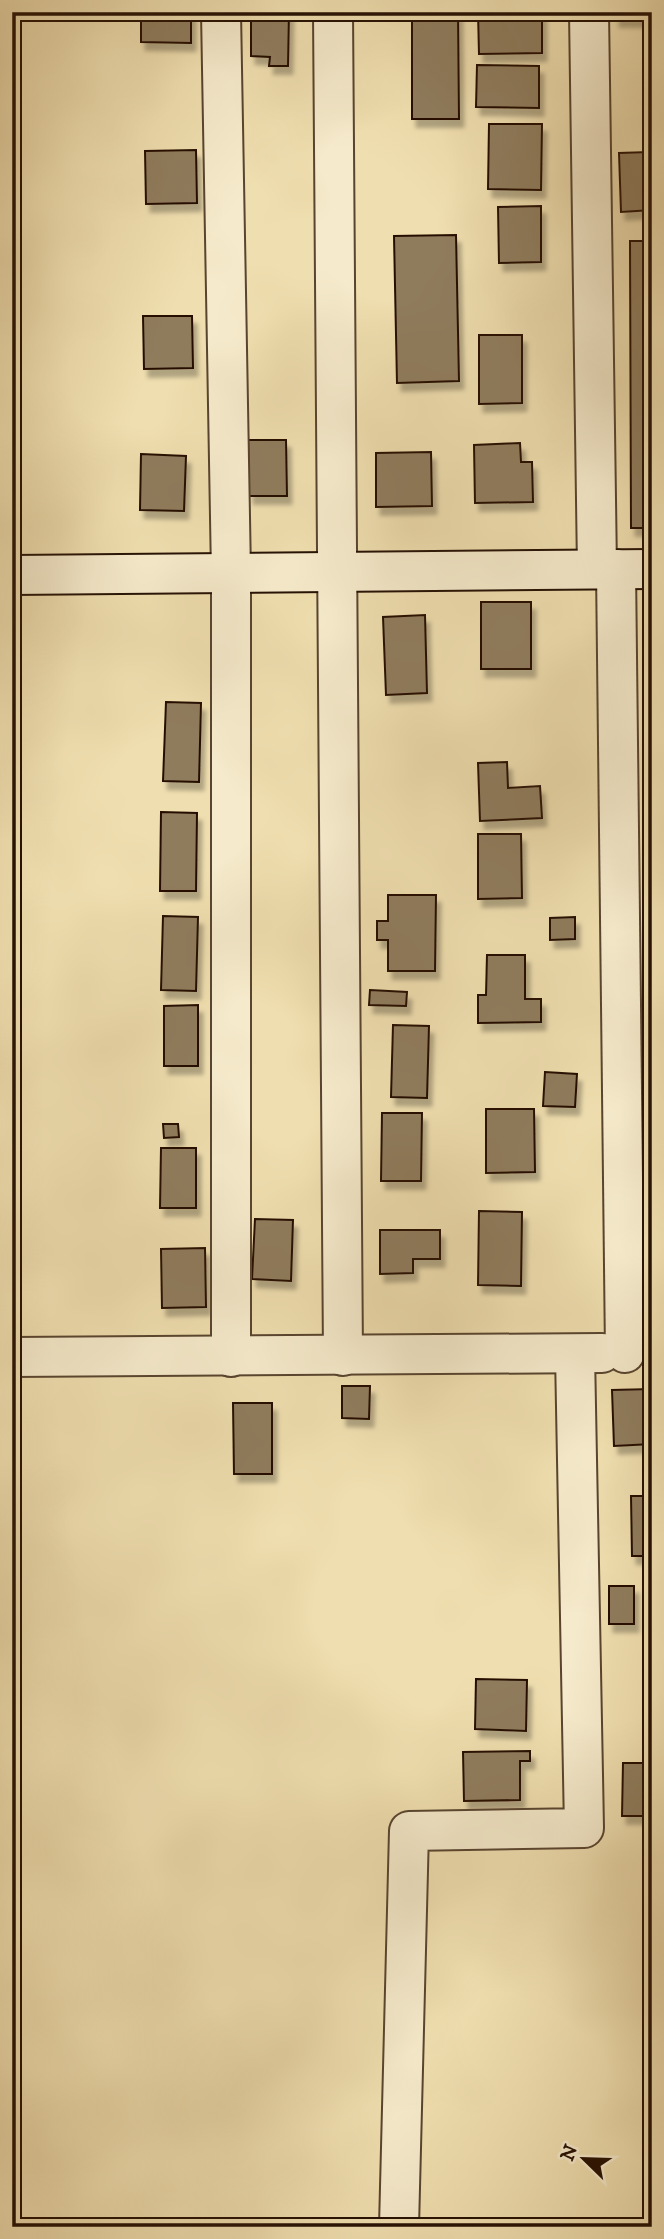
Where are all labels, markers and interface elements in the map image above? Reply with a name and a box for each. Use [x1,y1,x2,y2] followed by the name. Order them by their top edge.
[548,2124,618,2194] north arrow
[556,2141,584,2165] text: N

